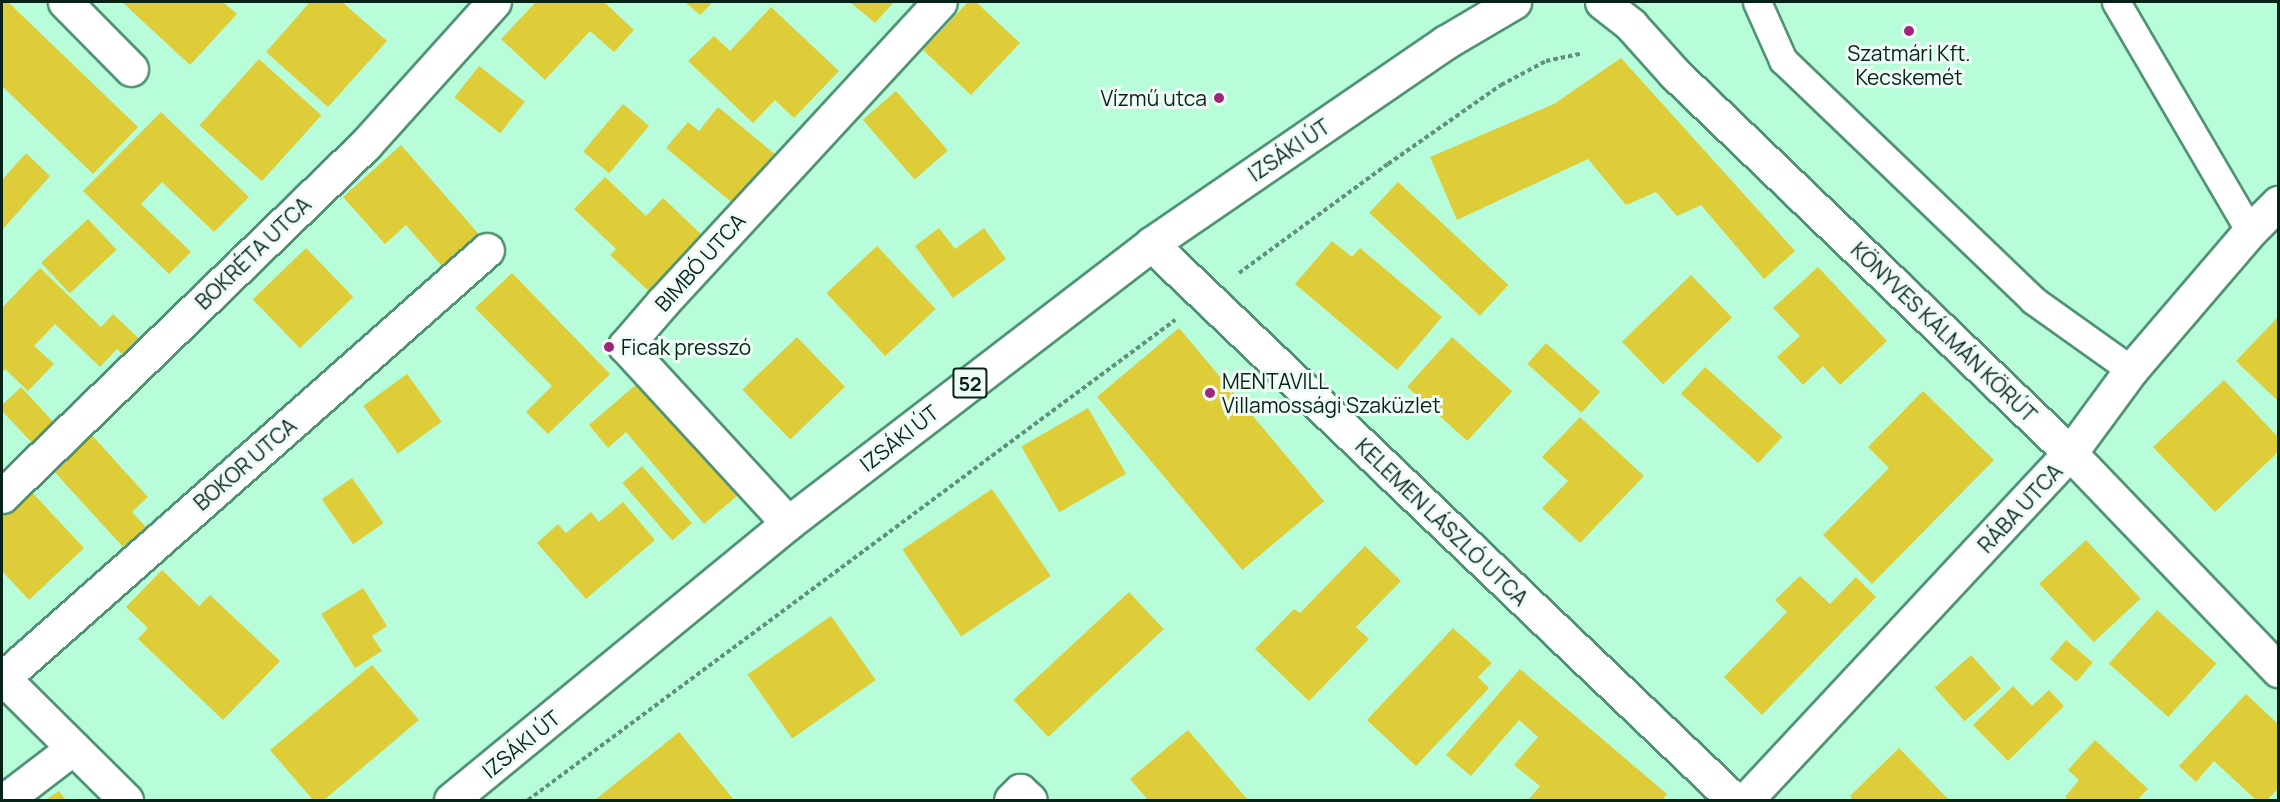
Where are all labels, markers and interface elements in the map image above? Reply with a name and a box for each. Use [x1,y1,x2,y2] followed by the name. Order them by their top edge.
[1902,24,1916,38] marker: Szatmári Kft. Kecskemét
[1847,40,1971,90] place label: Szatmári Kft. Kecskemét
[1101,85,1207,111] place label: Vízmű utca
[1212,91,1226,105] marker: Vízmű utca
[1243,114,1335,186] street label: IZSÁKI ÚT
[190,192,316,314] street label: BOKRÉTA UTCA
[650,208,750,316] street label: BIMBÓ UTCA
[1846,237,2042,427] street label: KÖNYVES KÁLMÁN KÖRÚT
[621,334,751,360] place label: Ficak presszó
[602,340,616,354] marker: Ficak presszó
[952,366,988,400] road number: 52
[1222,368,1441,418] place label: MENTAVILL Villamossági Szaküzlet
[1203,386,1217,400] marker: MENTAVILL Villamossági Szaküzlet
[855,399,943,477] street label: IZSÁKI ÚT
[189,413,301,515] street label: BOKOR UTCA
[1351,433,1533,611] street label: KELEMEN LÁSZLÓ UTCA
[1973,458,2067,558] street label: RÁBA UTCA
[477,705,565,783] street label: IZSÁKI ÚT

